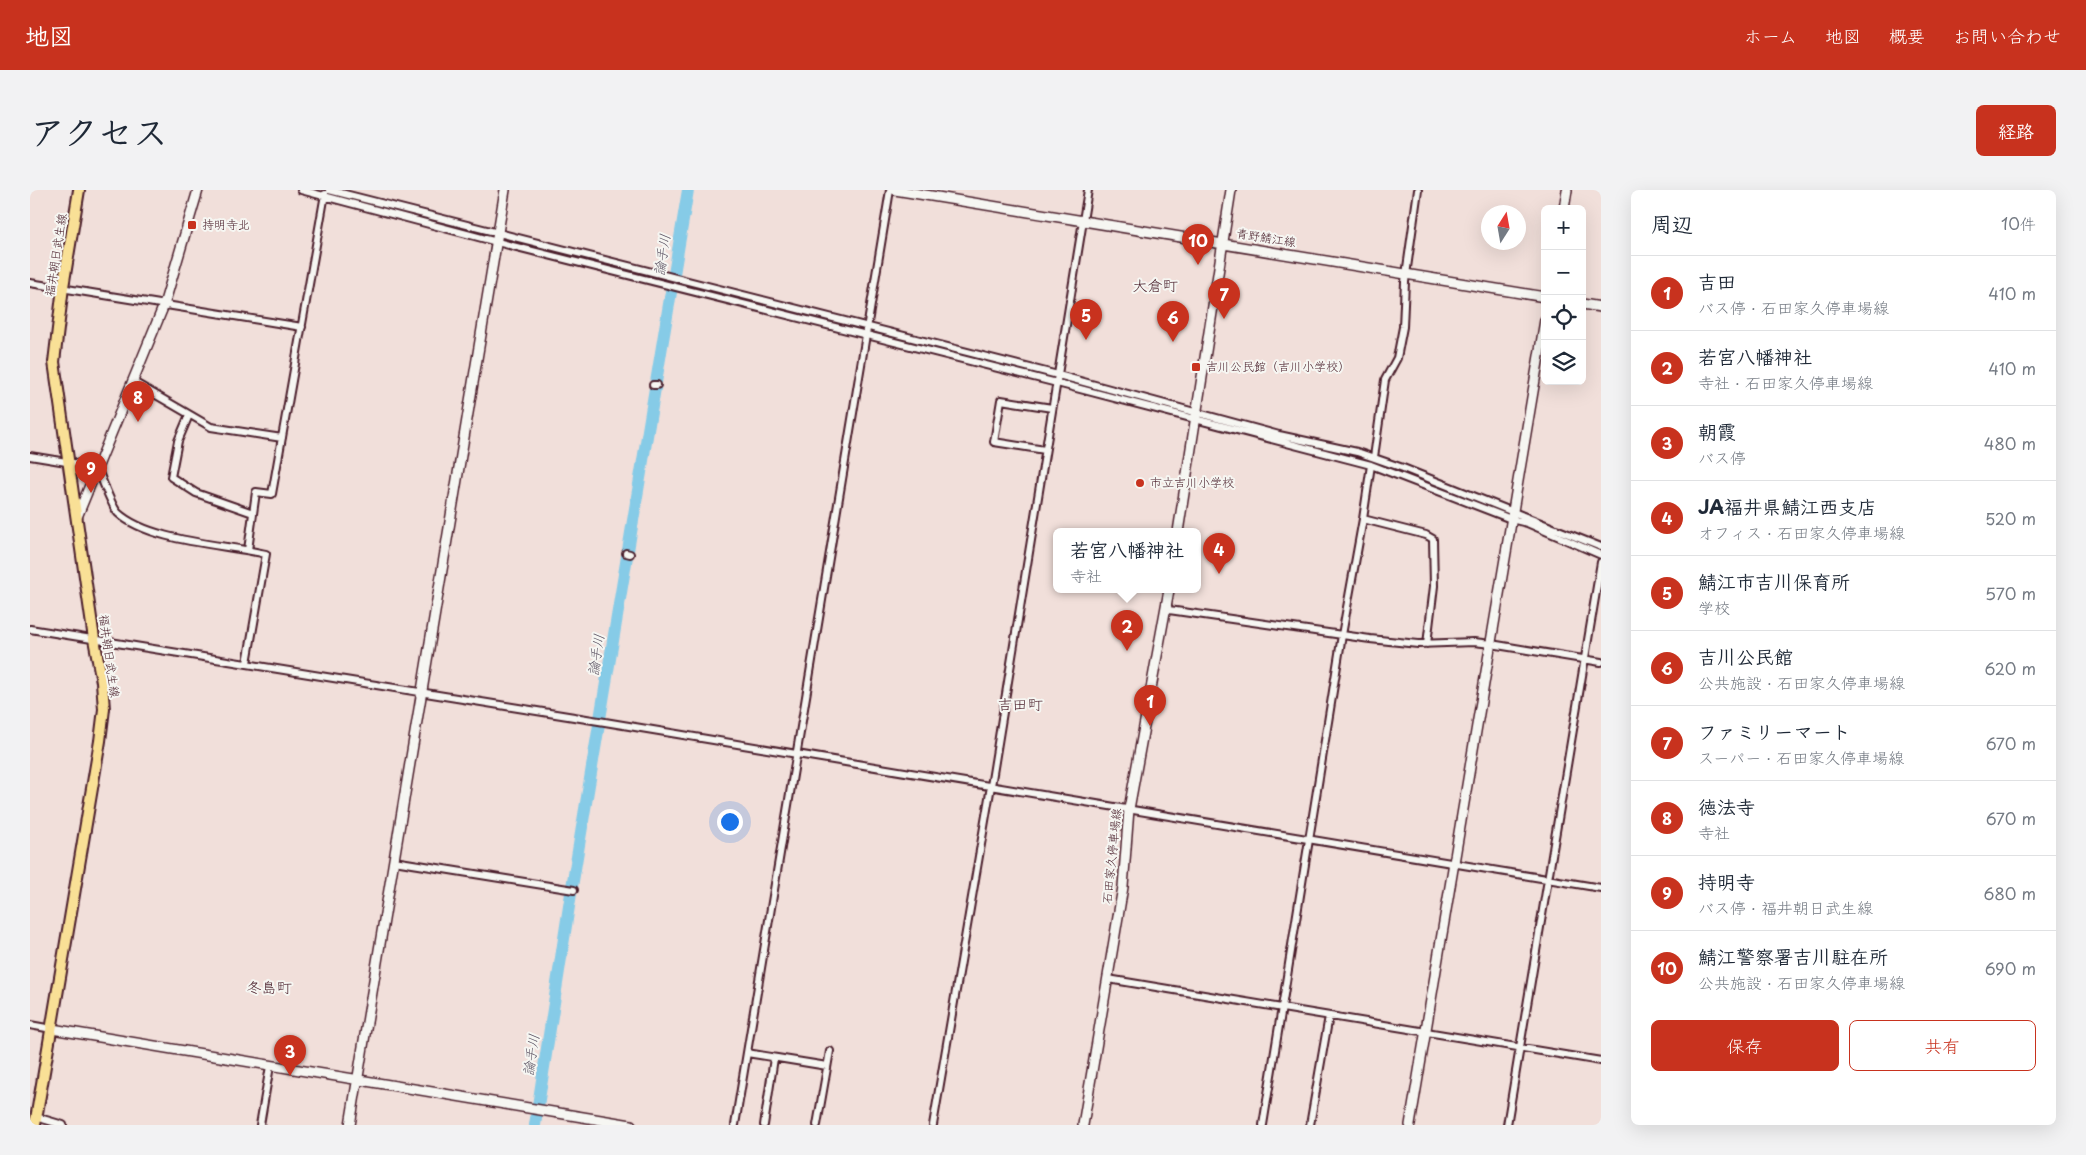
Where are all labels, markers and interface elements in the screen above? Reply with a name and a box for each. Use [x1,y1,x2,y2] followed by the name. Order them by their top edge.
[25,17,73,53] text: 地図
[1744,22,1797,49] text: ホーム
[1825,22,1861,49] text: 地図
[1889,22,1925,49] text: 概要
[1953,22,2061,49] text: お問い合わせ
[30,104,168,157] text: アクセス
[1976,105,2056,156] button: 経路
[1481,205,1526,250] north arrow
[1541,205,1586,385] map controls
[1541,205,1586,250] button: +
[1651,207,1693,239] text: 周辺
[2001,211,2036,235] text: 10件
[40,212,70,298] street label: 福井朝日武生線
[202,215,250,233] place label: 持明寺北
[186,219,198,231] marker: 持明寺北
[1235,223,1297,251] street label: 青野鯖江線
[1182,224,1214,265] pin: 10
[648,233,675,277] water label: 論手川
[1541,250,1586,295] button: −
[1698,267,1736,295] text: 吉田
[1132,273,1178,296] district label: 大倉町
[1208,278,1240,319] pin: 7
[1663,281,1671,305] text: 1
[1988,281,2036,305] text: 410 m
[1541,295,1586,340] button: locate
[1698,295,1889,319] text: バス停 · 石田家久停車場線
[1070,299,1102,340] pin: 5
[1157,301,1189,342] pin: 6
[1541,340,1586,385] button: layers
[1698,342,1812,370] text: 若宮八幡神社
[1661,356,1673,380] text: 2
[1988,356,2036,380] text: 410 m
[1206,357,1350,375] place label: 吉川公民館（吉川小学校）
[1190,361,1202,373] marker: 吉川公民館（吉川小学校）
[1698,370,1873,394] text: 寺社 · 石田家久停車場線
[122,381,154,422] pin: 8
[1698,417,1736,445] text: 朝霞
[1662,431,1672,455] text: 3
[1984,431,2036,455] text: 480 m
[1698,445,1746,469] text: バス停
[75,452,107,493] pin: 9
[1150,473,1234,491] place label: 市立吉川小学校
[1134,477,1146,489] marker: 市立吉川小学校
[1698,492,1876,520] text: JA福井県鯖江西支店
[1662,506,1672,530] text: 4
[1985,506,2036,530] text: 520 m
[1698,520,1905,544] text: オフィス · 石田家久停車場線
[1053,528,1201,593] popup
[1203,533,1235,574] pin: 4
[1070,535,1184,563] text: 若宮八幡神社
[1070,563,1102,587] text: 寺社
[1698,567,1850,595] text: 鯖江市吉川保育所
[1662,581,1672,605] text: 5
[1985,581,2036,605] text: 570 m
[1698,595,1730,619] text: 学校
[1111,610,1143,651] pin: 2
[95,613,125,699] street label: 福井朝日武生線
[582,633,609,677] water label: 論手川
[1698,642,1793,670] text: 吉川公民館
[1661,656,1673,680] text: 6
[1984,656,2036,680] text: 620 m
[1698,670,1905,694] text: 公共施設 · 石田家久停車場線
[1134,685,1166,726] pin: 1
[997,692,1043,715] district label: 吉田町
[1698,717,1851,745] text: ファミリーマート
[1662,731,1672,755] text: 7
[1986,731,2036,755] text: 670 m
[1698,745,1904,769] text: スーパー · 石田家久停車場線
[1698,792,1755,820] text: 徳法寺
[1662,806,1672,830] text: 8
[1986,806,2036,830] text: 670 m
[1097,807,1125,905] street label: 石田家久停車場線
[717,809,743,835] your location
[1698,820,1730,844] text: 寺社
[1698,867,1755,895] text: 持明寺
[1662,881,1672,905] text: 9
[1983,881,2036,905] text: 680 m
[1698,895,1873,919] text: バス停 · 福井朝日武生線
[1698,942,1888,970] text: 鯖江警察署吉川駐在所
[1657,956,1677,980] text: 10
[1985,956,2036,980] text: 690 m
[1698,970,1905,994] text: 公共施設 · 石田家久停車場線
[246,975,292,998] district label: 冬島町
[1651,1020,1839,1071] button: 保存
[1849,1020,2036,1071] button: 共有
[517,1033,544,1077] water label: 論手川
[274,1035,306,1076] pin: 3

